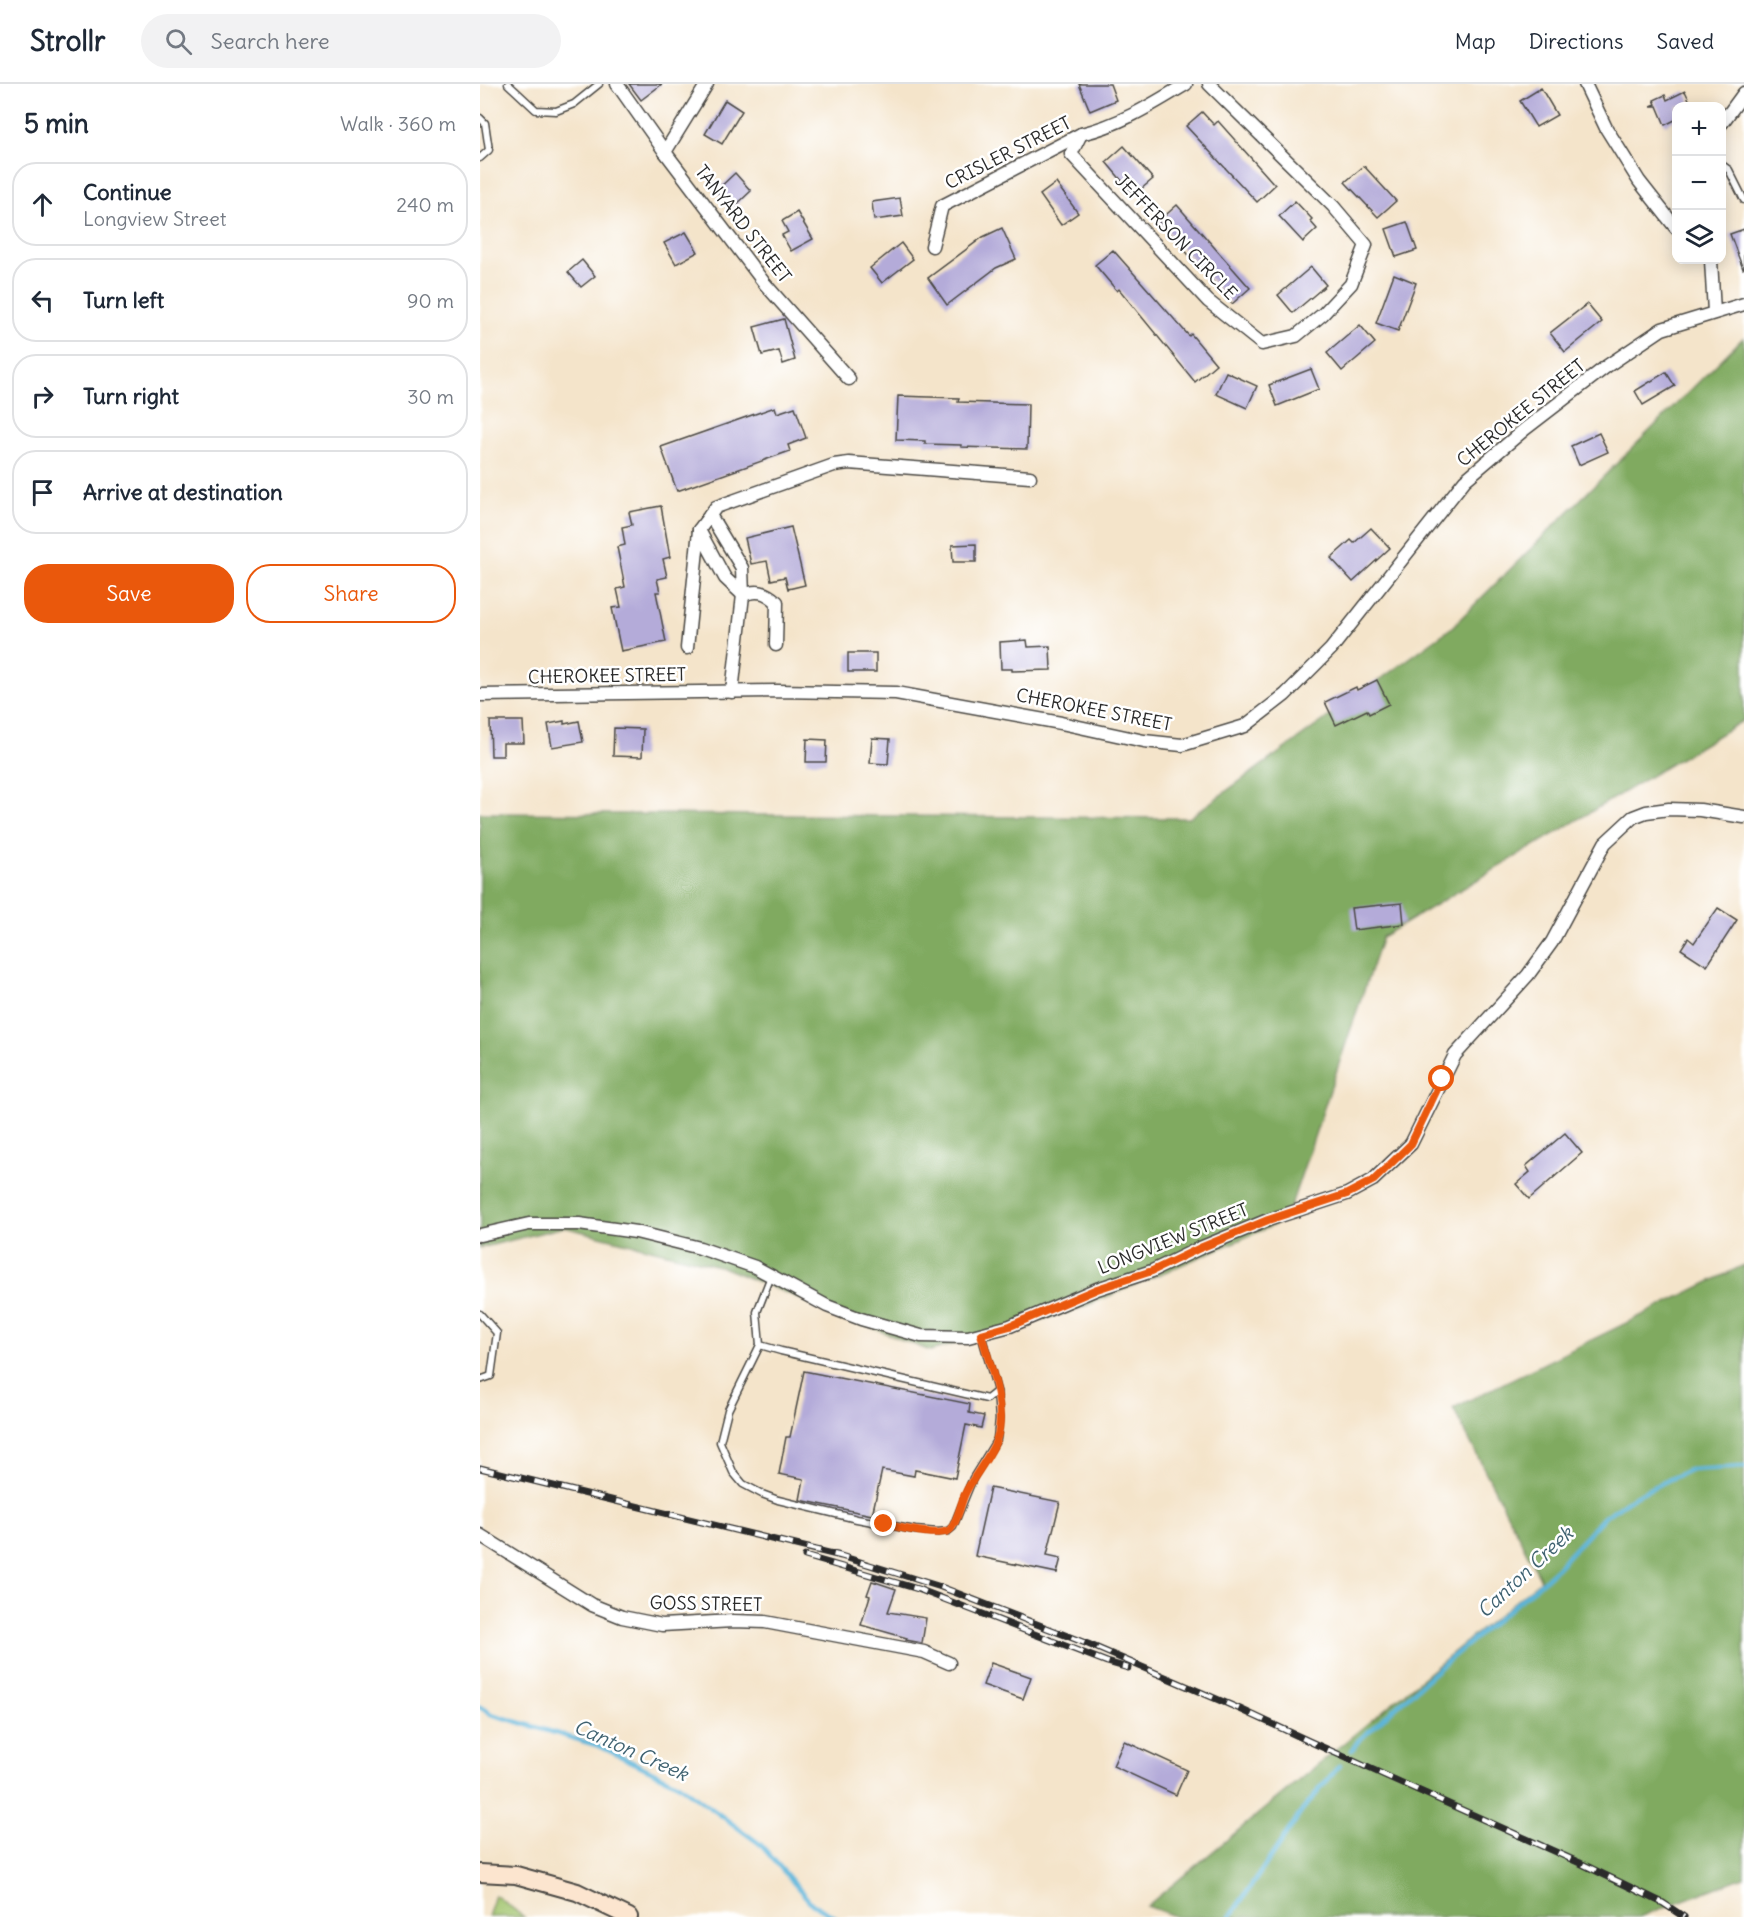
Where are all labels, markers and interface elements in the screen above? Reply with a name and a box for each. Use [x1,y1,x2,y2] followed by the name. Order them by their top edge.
[141,14,561,68] search box
[30,23,105,59] text: Strollr
[162,25,195,58] icon: search
[210,27,330,55] text: Search here
[1455,28,1496,55] text: Map
[1529,28,1623,55] text: Directions
[1656,28,1714,55] text: Saved
[1672,102,1726,264] map controls
[1672,102,1726,156] button: +
[24,107,89,140] text: 5 min
[340,111,456,136] text: Walk · 360 m
[941,111,1075,194] street label: CRISLER STREET
[1672,156,1726,210] button: −
[690,160,797,287] street label: TANYARD STREET
[1110,169,1242,304] street label: JEFFERSON CIRCLE
[83,178,172,206] text: Continue
[26,188,59,221] icon: ahead
[396,192,454,217] text: 240 m
[83,206,226,231] text: Longview Street
[1672,210,1726,264] button: layers
[26,284,59,317] icon: left
[83,286,164,314] text: Turn left
[407,288,454,313] text: 90 m
[1452,354,1589,471] street label: CHEROKEE STREET
[26,380,59,413] icon: right
[83,382,179,410] text: Turn right
[407,384,454,409] text: 30 m
[26,476,59,509] icon: arrive
[83,478,283,506] text: Arrive at destination
[24,564,234,623] button: Save
[246,564,456,623] button: Share
[528,663,686,688] street label: CHEROKEE STREET
[1014,683,1174,736] street label: CHEROKEE STREET
[1428,1065,1454,1091] route start
[1094,1198,1251,1279] street label: LONGVIEW STREET
[870,1510,896,1536] route end
[1471,1519,1579,1623] water label: Canton Creek
[650,1591,762,1616] street label: GOSS STREET
[570,1713,694,1787] water label: Canton Creek

